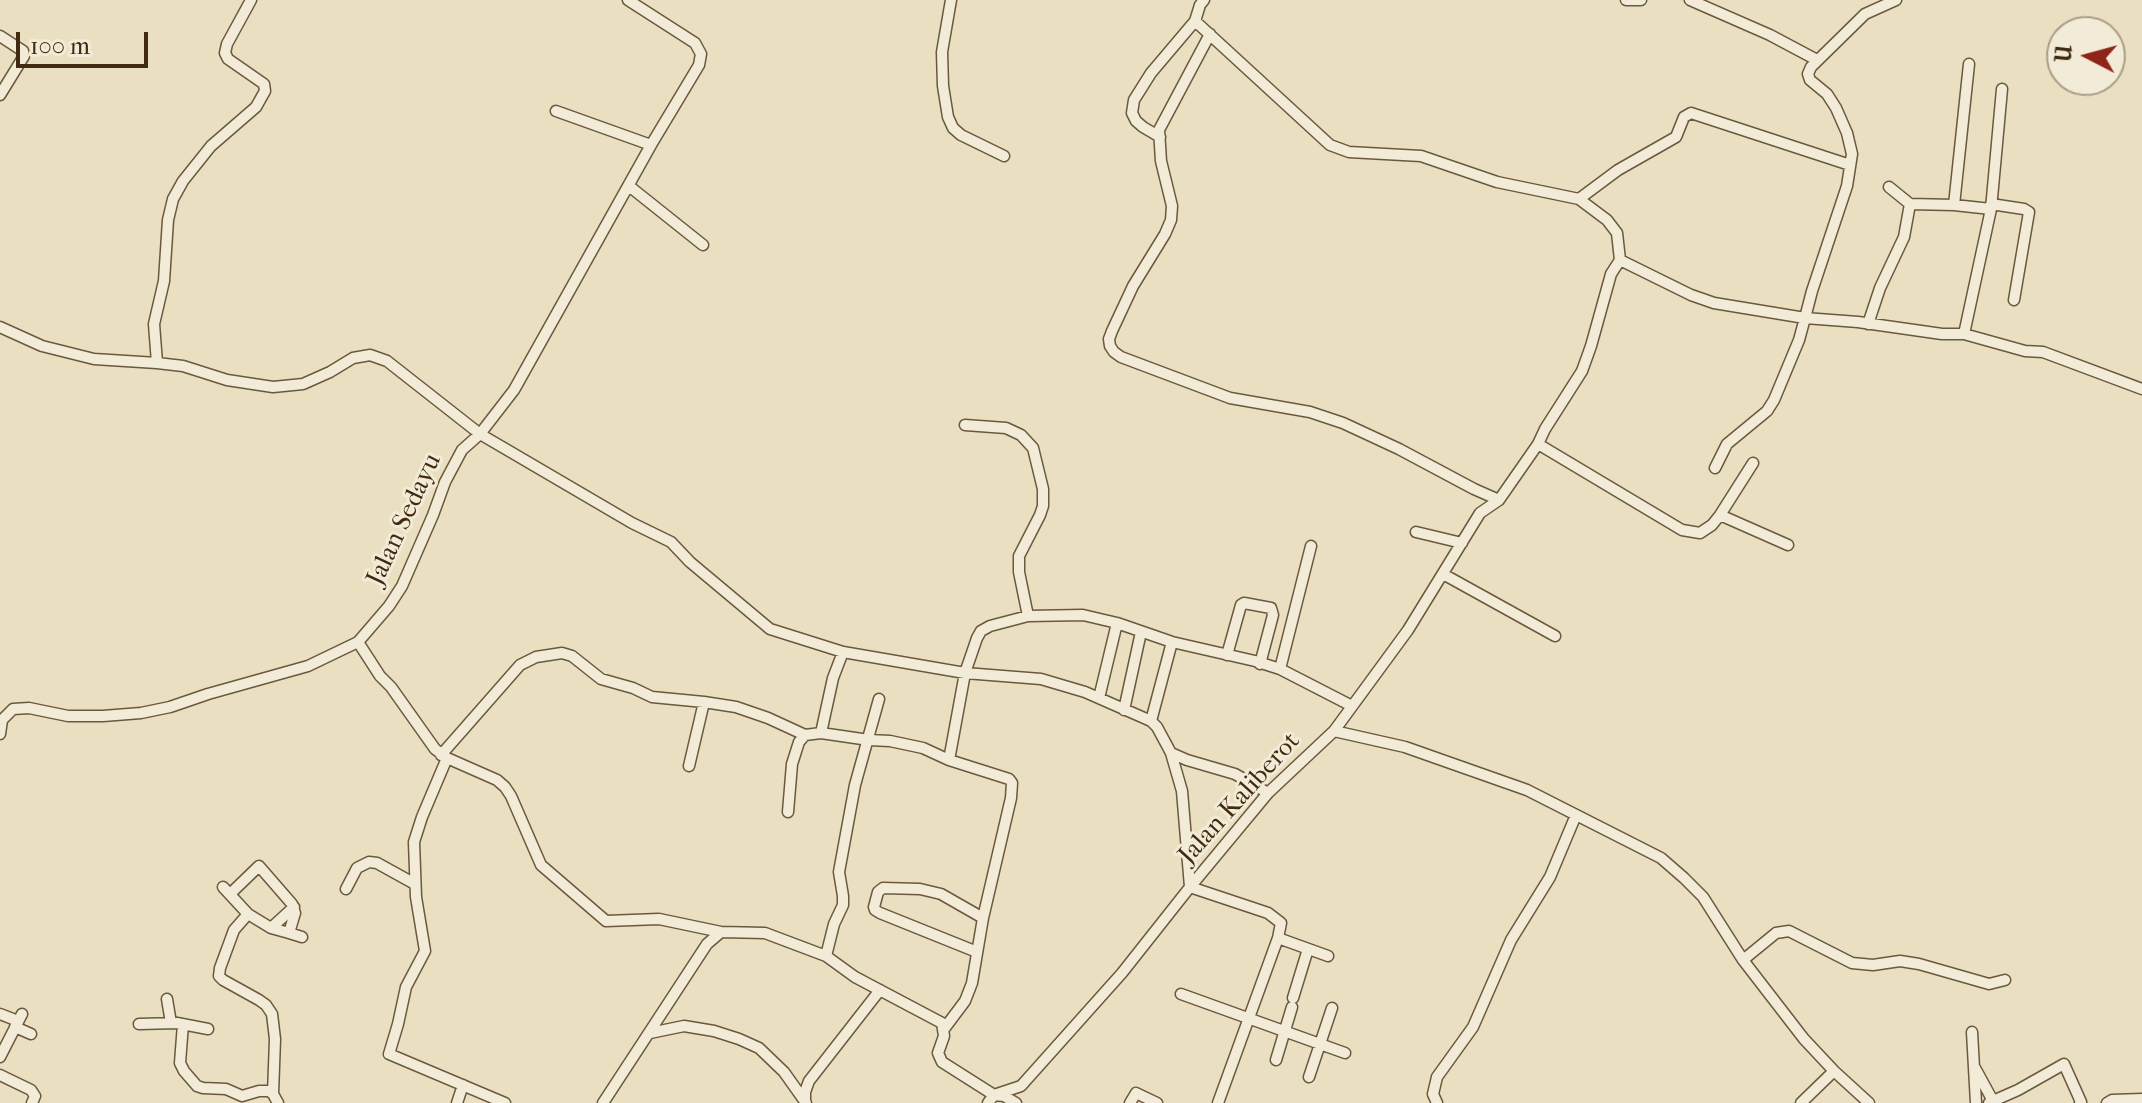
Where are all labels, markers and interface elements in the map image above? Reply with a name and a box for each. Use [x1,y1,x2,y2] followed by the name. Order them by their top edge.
[20,16,152,66] scale bar
[2046,16,2126,96] north arrow
[30,32,90,60] text: 100 m
[2050,44,2078,64] text: U
[361,449,449,591] street label: Jalan Sedayu
[1173,727,1307,871] street label: Jalan Kaliberot

